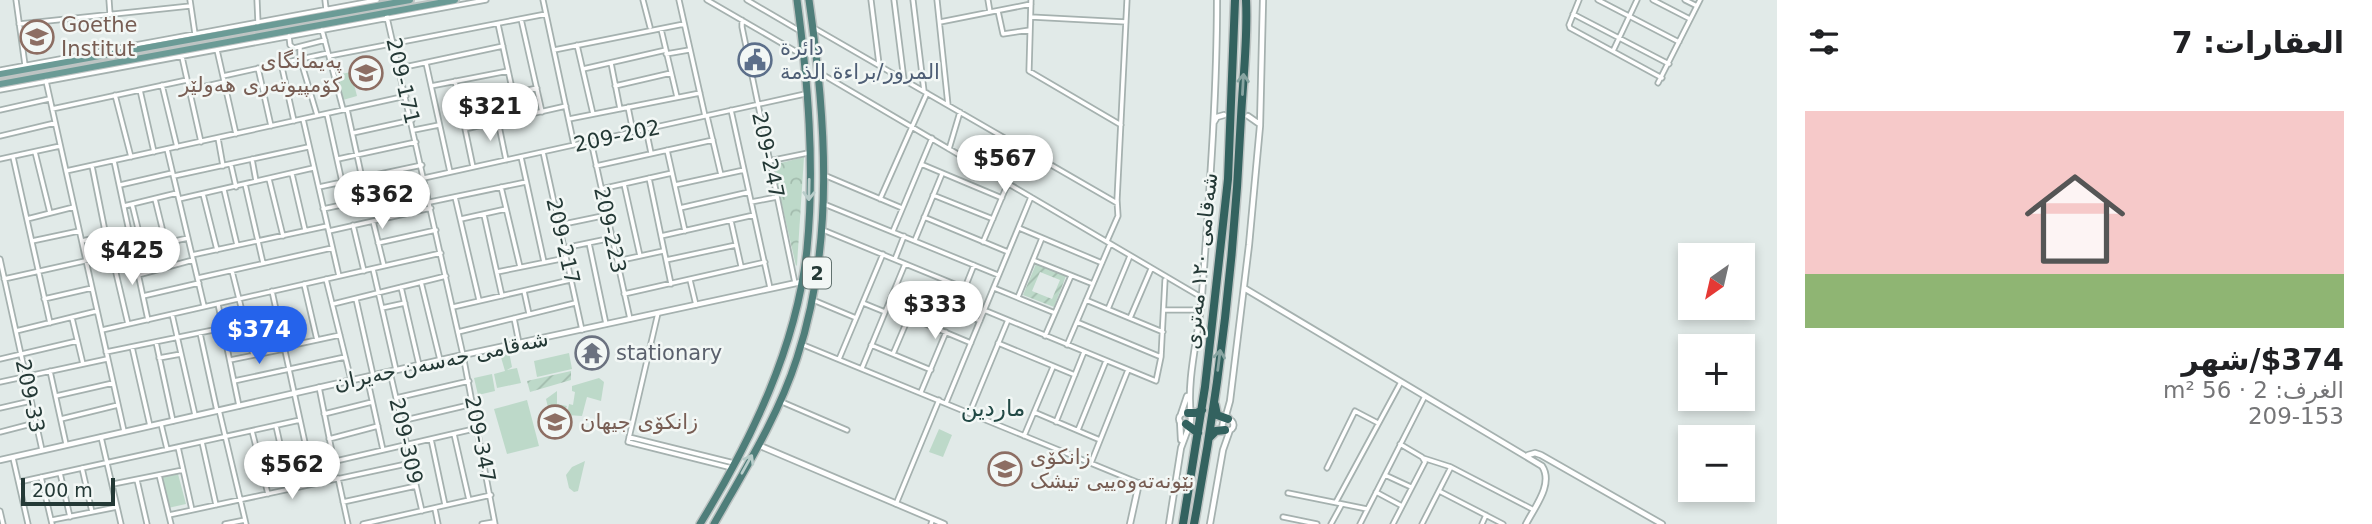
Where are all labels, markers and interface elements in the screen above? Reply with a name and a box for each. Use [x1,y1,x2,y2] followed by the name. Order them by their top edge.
[61,13,138,61] place label: Goethe Institut
[18,18,56,56] school or university icon: Goethe Institut
[1805,23,1843,61] icon: filters
[2172,25,2344,60] text: العقارات: 7
[381,36,425,126] street label: 209-171
[780,36,940,84] place label: دائرة المرور/براءة الذمة
[736,41,774,79] public building icon: دائرة المرور/براءة الذمة
[178,49,342,97] place label: پەیمانگای کۆمپیوتەری هەولێر
[347,54,385,92] school or university icon: پەیمانگای کۆمپیوتەری هەولێر
[1236,73,1249,96] one-way arrow
[449,83,531,143] pin: $321
[458,93,522,119] text: $321
[747,110,789,200] street label: 209-247
[572,115,662,157] street label: 209-202
[964,136,1046,195] pin: $567
[973,145,1037,171] text: $567
[2012,156,2138,282] icon: home
[1180,171,1222,351] street label: شەقامی ١٢٠ مەتری
[341,172,423,231] pin: $362
[802,178,816,201] one-way arrow
[350,181,414,207] text: $362
[589,185,631,275] street label: 209-223
[541,196,585,286] street label: 209-217
[91,228,173,287] pin: $425
[100,237,164,263] text: $425
[1678,243,1755,320] north arrow
[1678,243,1755,502] map controls
[803,258,831,288] road number: 2
[894,282,976,341] pin: $333
[903,291,967,317] text: $333
[218,306,300,366] pin: $374
[227,316,291,342] text: $374
[331,327,551,395] street label: شەقامی حەسەن حەیران
[573,334,611,372] temple icon: stationary
[1678,334,1755,411] button: +
[616,341,722,365] place label: stationary
[2182,342,2344,377] text: $374/شهر
[1213,349,1226,372] one-way arrow
[11,357,49,435] street label: 209-33
[2163,377,2344,403] text: الغرف: 2 · 56 m²
[460,394,500,484] street label: 209-347
[961,395,1025,422] district label: ماردین
[384,396,428,486] street label: 209-309
[536,403,574,441] school or university icon: زانکۆی جیھان
[2248,403,2344,429] text: 209-153
[580,410,698,434] place label: زانکۆی جیھان
[1678,425,1755,502] button: −
[251,442,333,501] pin: $562
[1030,445,1194,493] place label: زانکۆی نێونەتەوەییی تیشک
[986,450,1024,488] school or university icon: زانکۆی نێونەتەوەییی تیشک
[260,451,324,477] text: $562
[740,455,754,475] one-way arrow
[21,475,116,507] scale bar
[32,479,93,501] text: 200 m

